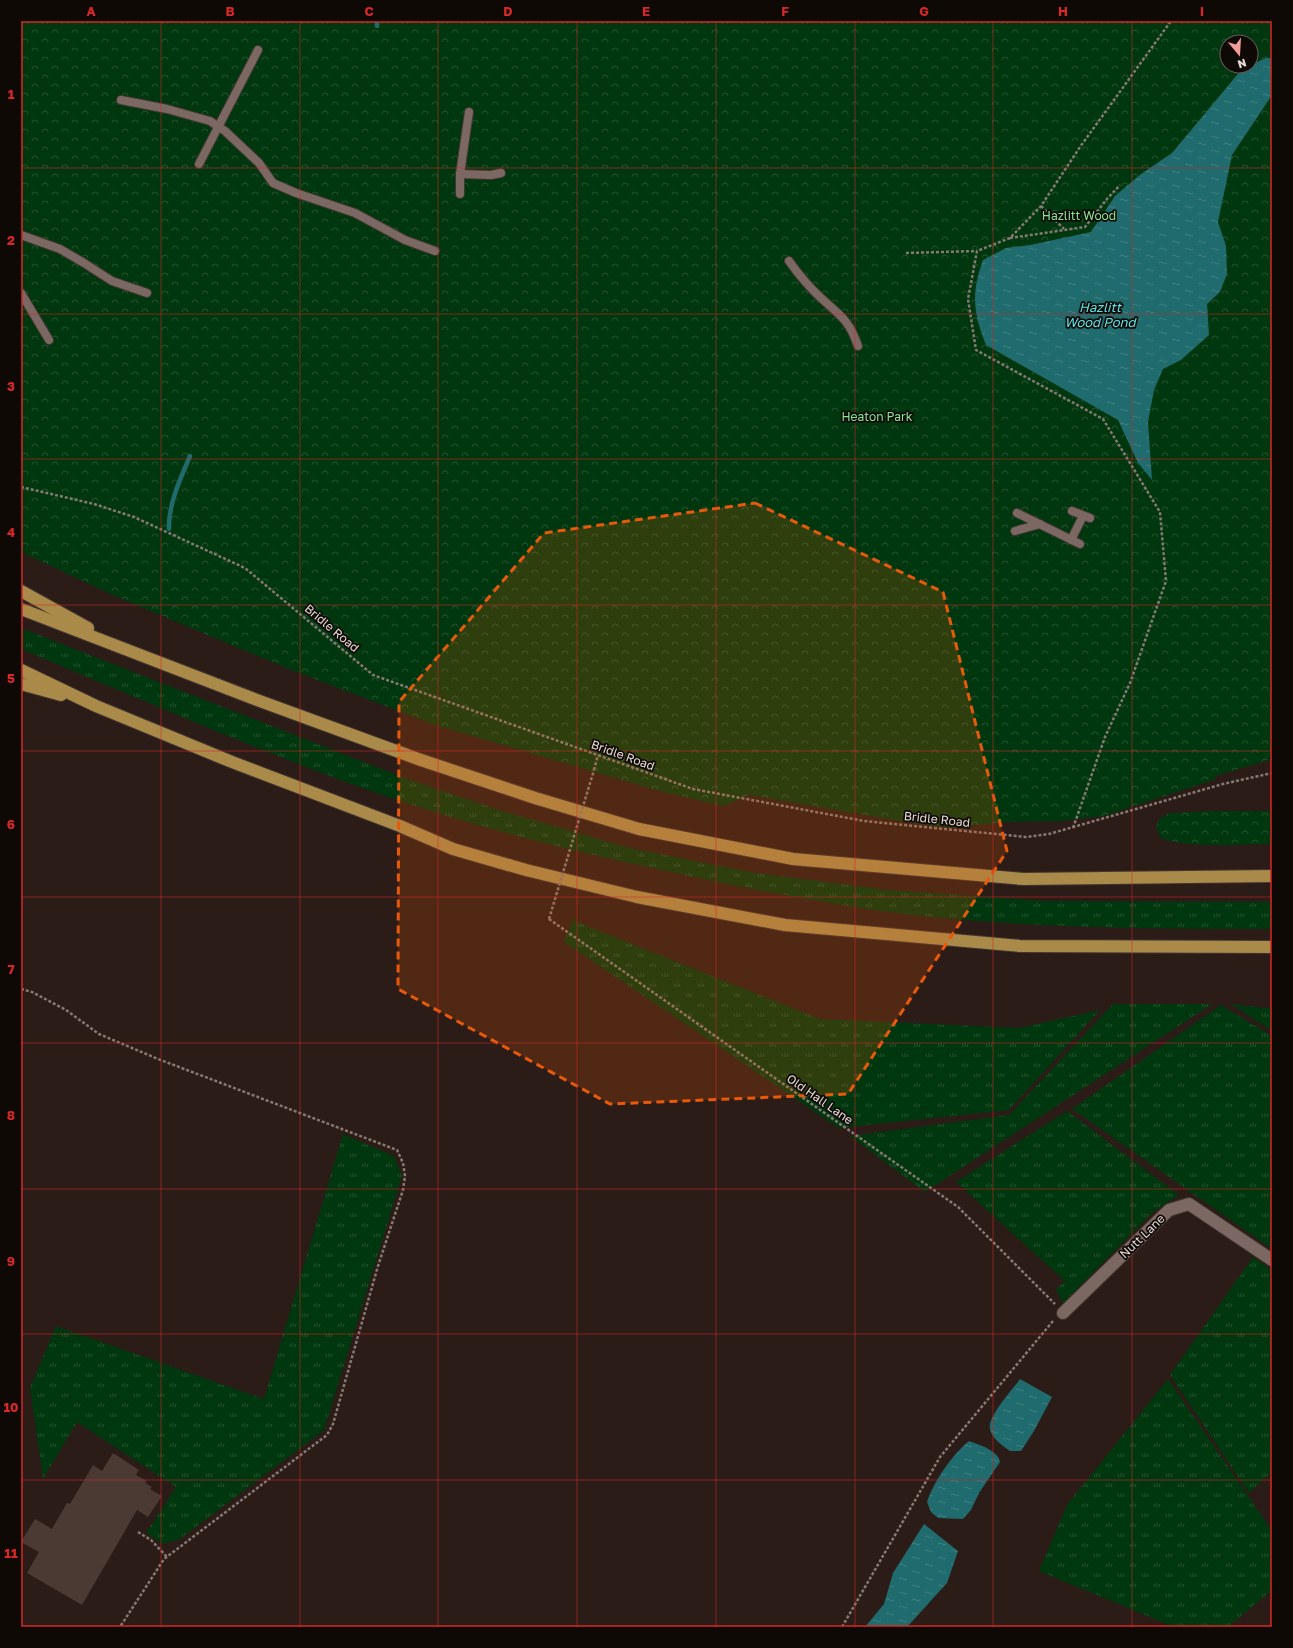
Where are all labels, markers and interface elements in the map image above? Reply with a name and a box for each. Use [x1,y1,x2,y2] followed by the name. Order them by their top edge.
[86,3,96,19] text: A
[225,3,235,19] text: B
[364,3,374,19] text: C
[503,3,513,19] text: D
[642,3,650,19] text: E
[781,3,789,19] text: F
[919,3,929,19] text: G
[1058,3,1068,19] text: H
[1200,3,1204,19] text: I
[1219,34,1259,74] north arrow
[1236,57,1248,71] text: N
[8,86,15,102] text: 1
[1042,208,1116,223] park label: Hazlitt Wood
[7,232,15,248] text: 2
[1065,299,1137,330] water label: Hazlitt Wood Pond
[7,378,15,394] text: 3
[841,409,913,424] park label: Heaton Park
[7,524,15,540] text: 4
[302,601,362,655] street label: Bridle Road
[7,670,15,686] text: 5
[589,737,657,773] street label: Bridle Road
[903,808,971,830] street label: Bridle Road
[7,816,15,832] text: 6
[7,961,15,977] text: 7
[784,1071,856,1127] street label: Old Hall Lane
[7,1107,15,1123] text: 8
[1116,1211,1168,1261] street label: Nutt Lane
[7,1253,15,1269] text: 9
[3,1399,19,1415] text: 10
[4,1545,18,1561] text: 11

